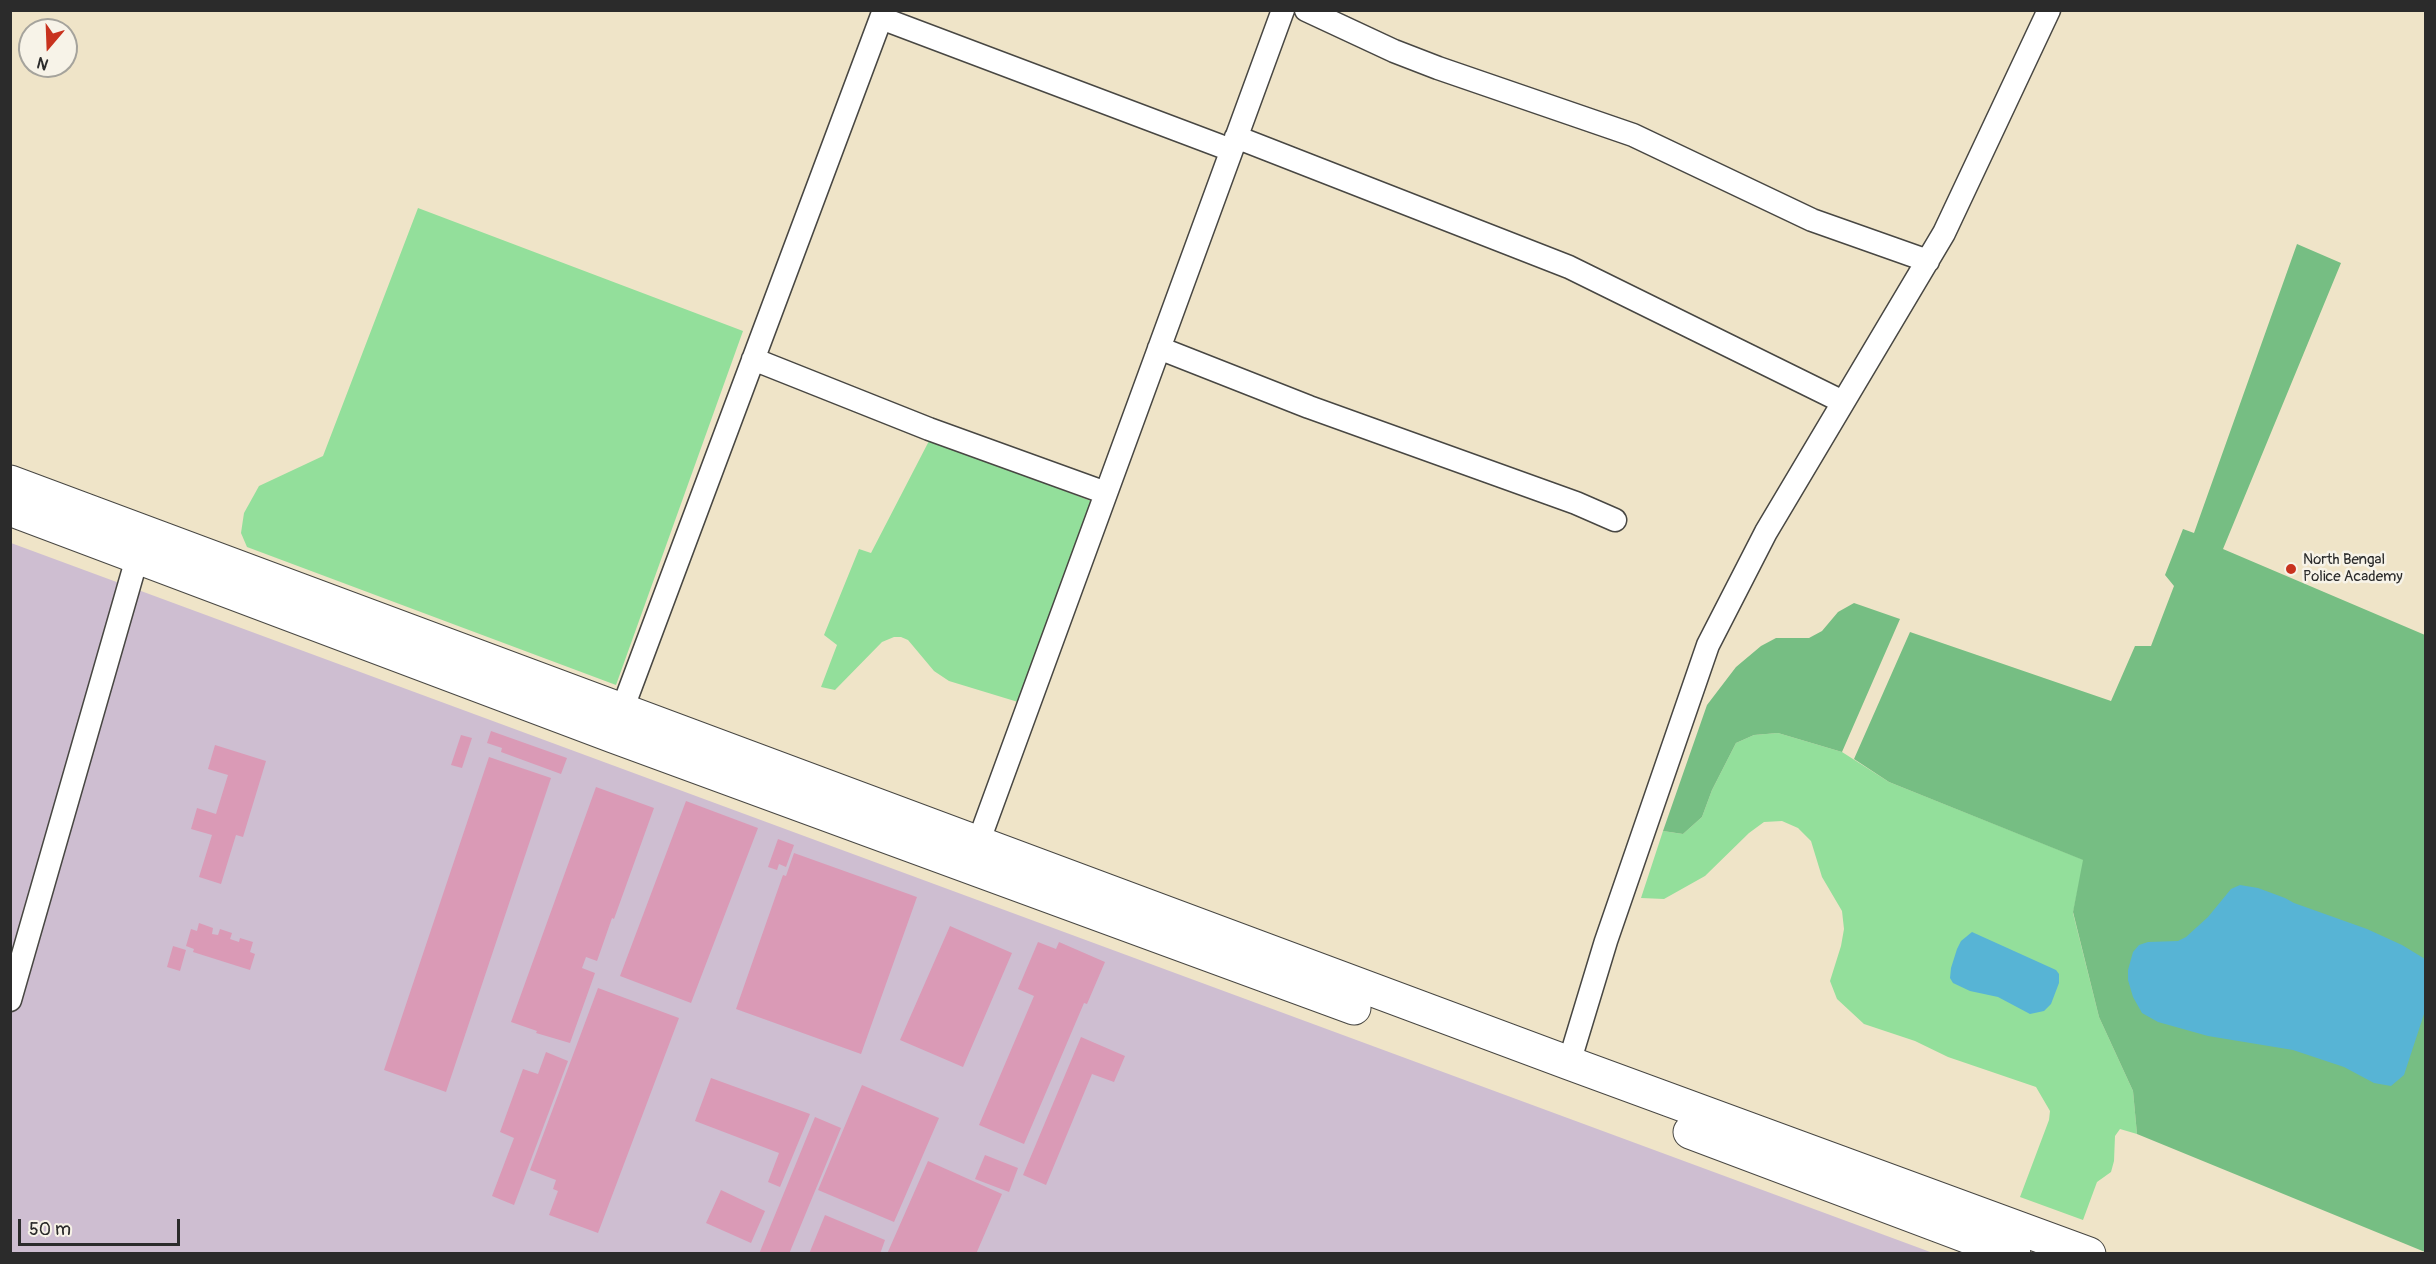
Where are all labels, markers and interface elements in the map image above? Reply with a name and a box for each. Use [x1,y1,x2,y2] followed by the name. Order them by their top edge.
[18,18,78,78] north arrow
[34,52,51,74] text: N
[2303,551,2403,586] place label: North Bengal Police Academy
[2284,562,2298,576] marker: North Bengal Police Academy
[21,1207,183,1245] scale bar
[29,1218,71,1241] text: 50 m

